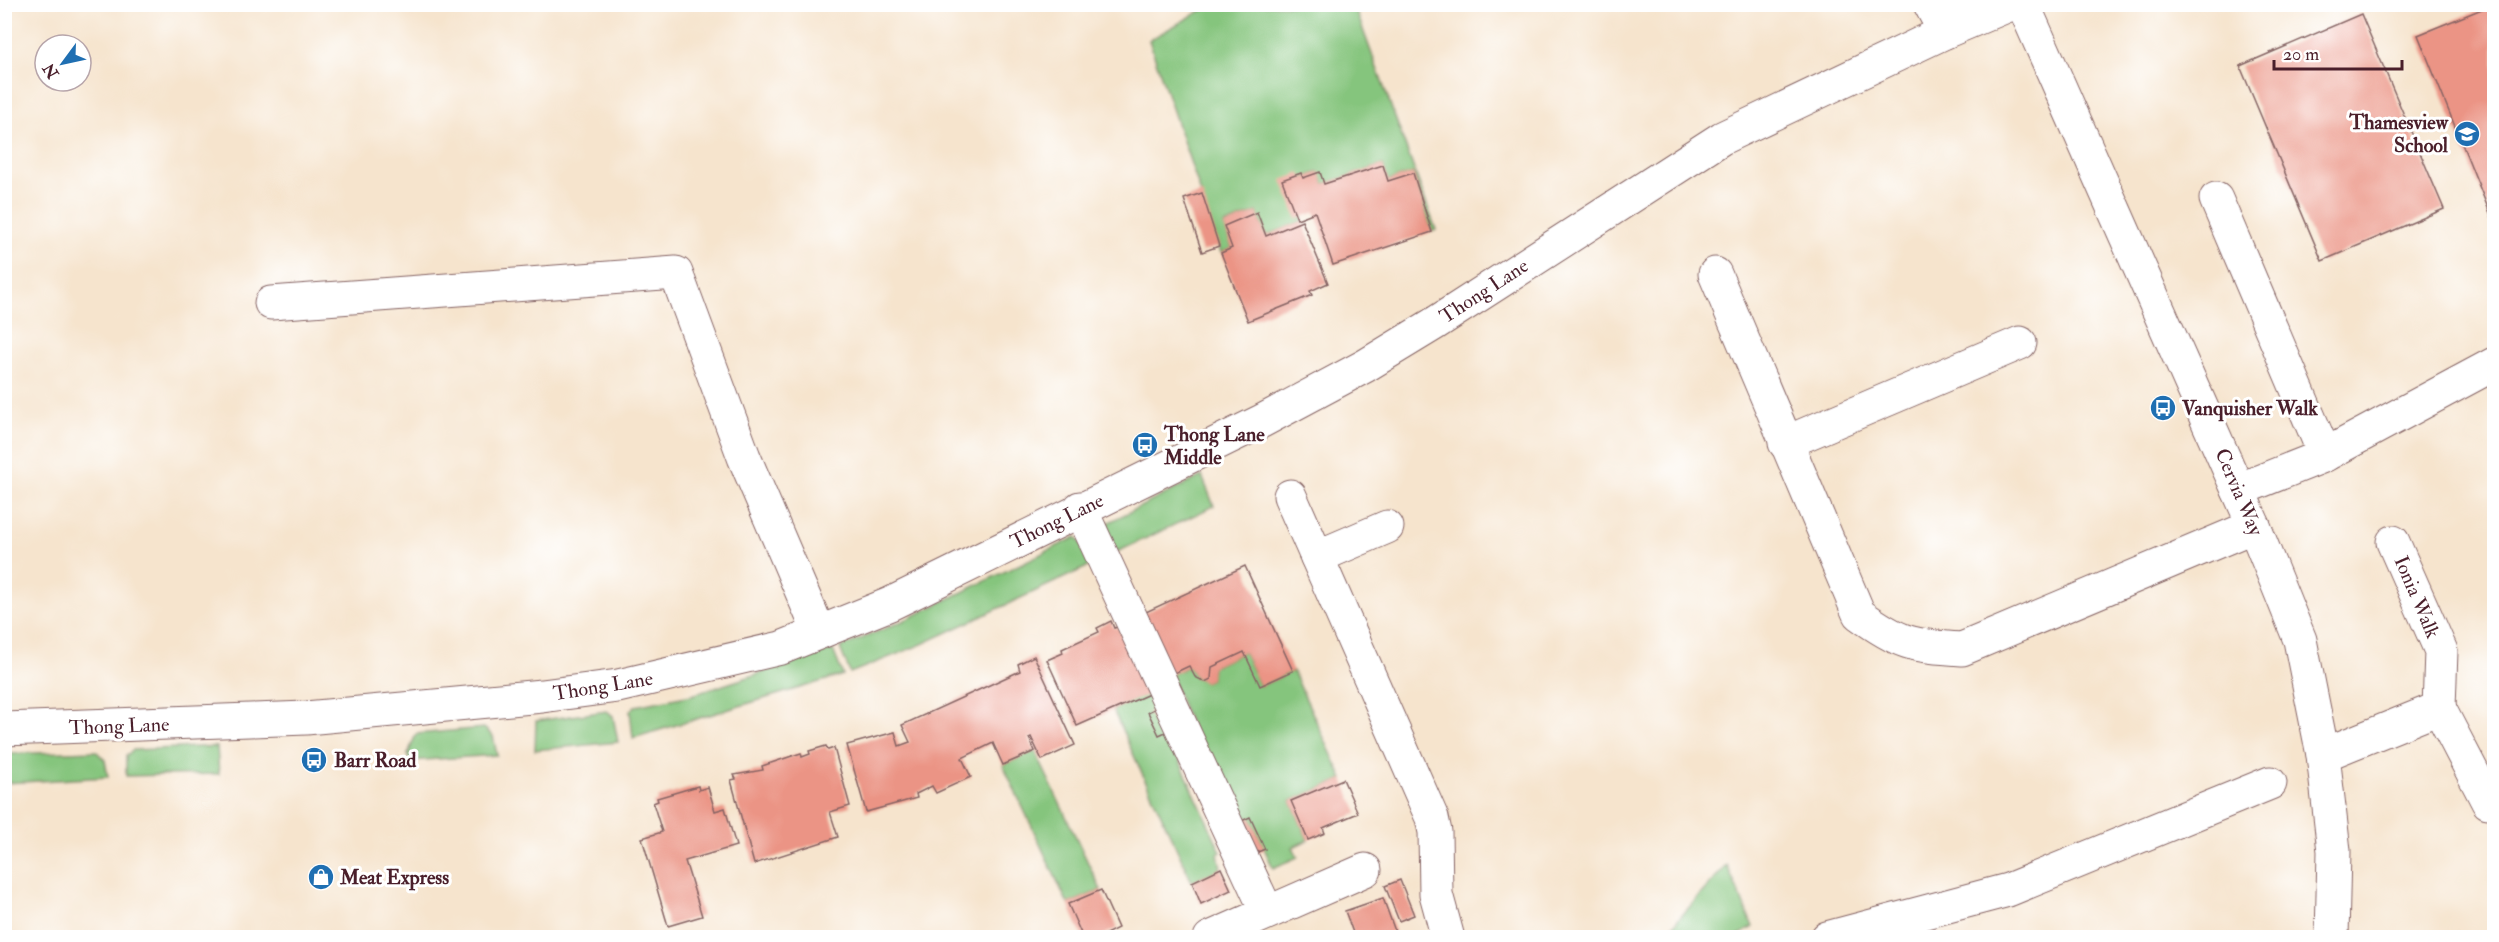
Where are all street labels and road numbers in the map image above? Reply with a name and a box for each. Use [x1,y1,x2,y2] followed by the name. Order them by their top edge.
[1435,253,1533,329] street label: Thong Lane
[2209,445,2269,541] street label: Cervia Way
[1006,488,1108,554] street label: Thong Lane
[2388,552,2446,642] street label: Ionia Walk
[551,666,655,706] street label: Thong Lane
[68,712,170,740] street label: Thong Lane

